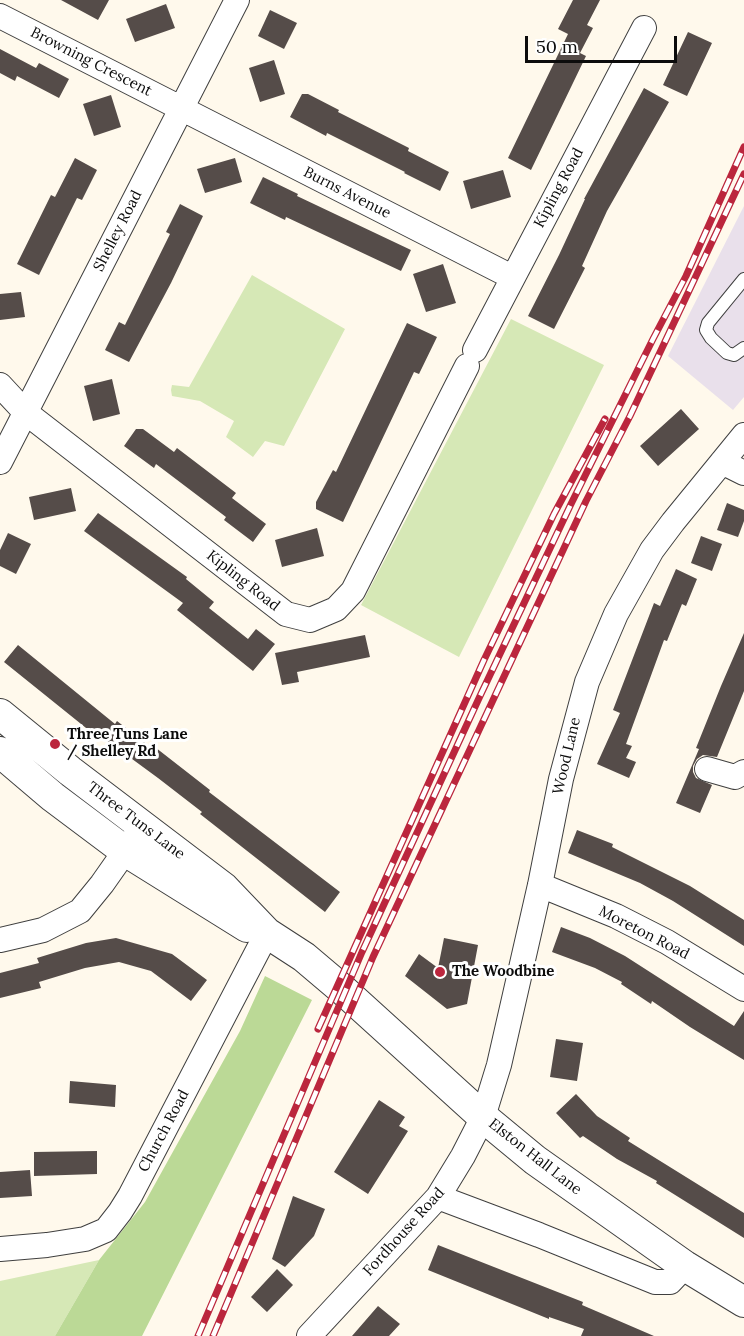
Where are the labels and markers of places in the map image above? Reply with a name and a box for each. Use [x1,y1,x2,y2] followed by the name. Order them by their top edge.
[67,726,188,761] place label: Three Tuns Lane / Shelley Rd
[48,737,62,751] marker: Three Tuns Lane / Shelley Rd
[452,963,554,981] place label: The Woodbine
[433,965,447,979] marker: The Woodbine

